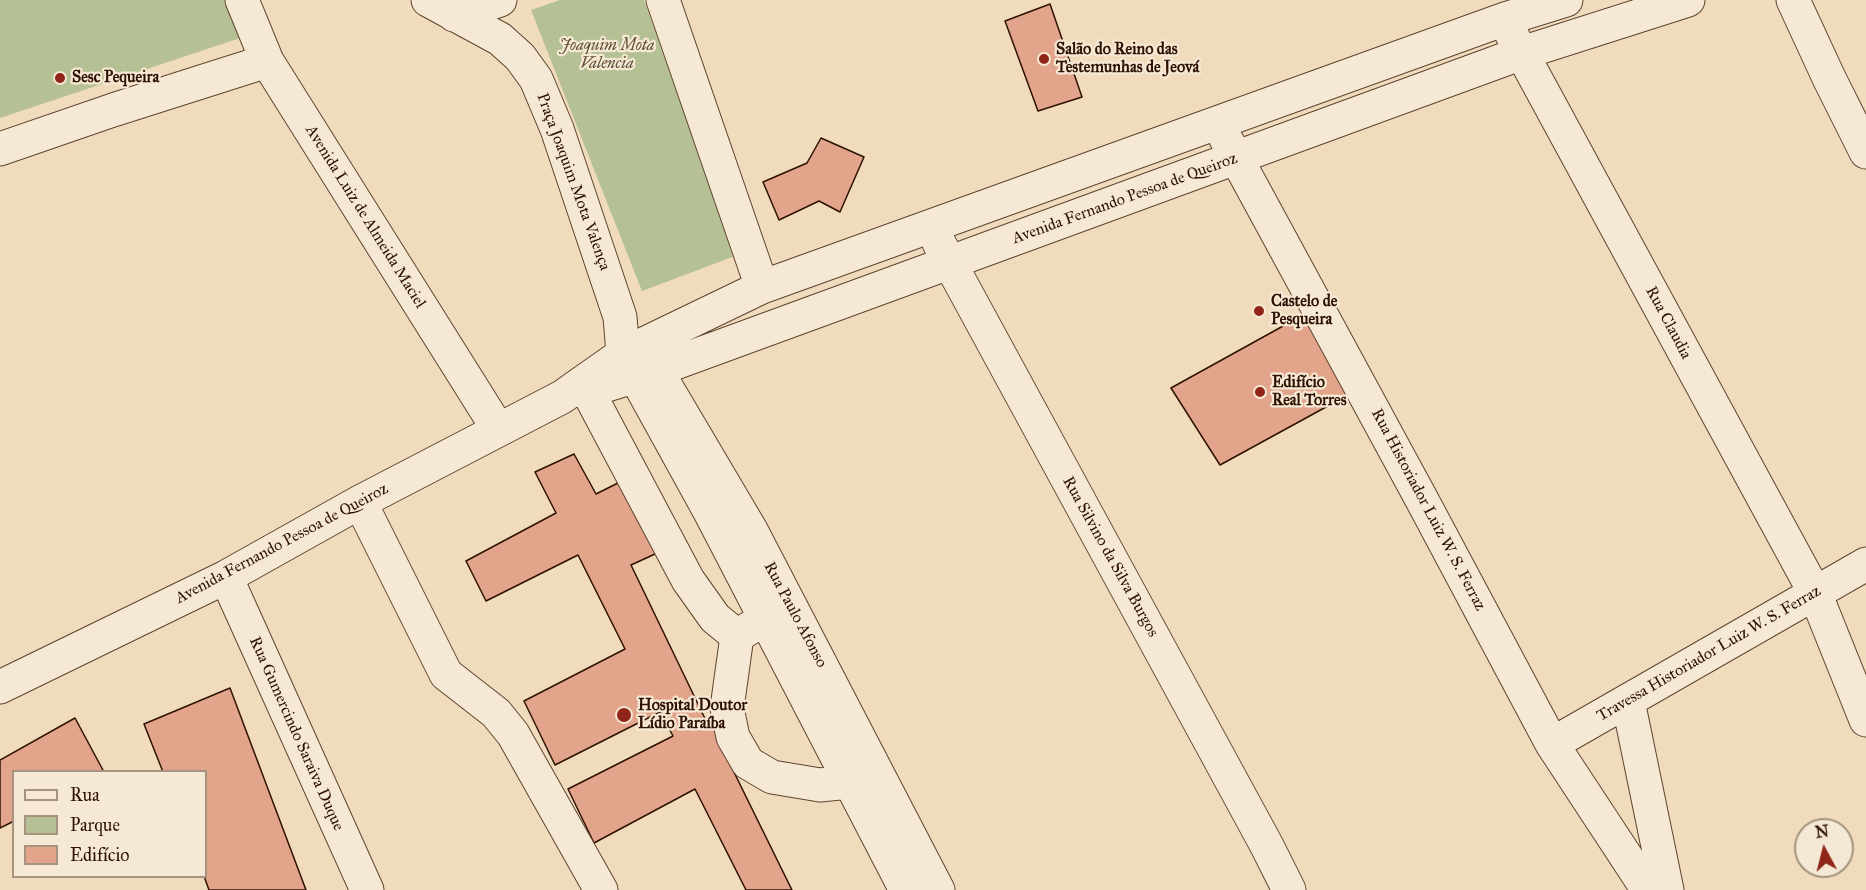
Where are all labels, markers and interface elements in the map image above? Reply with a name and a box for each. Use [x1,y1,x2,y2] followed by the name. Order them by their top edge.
[560,36,654,74] park label: Joaquim Mota Valencia
[1056,40,1199,78] place label: Salão do Reino das Testemunhas de Jeová
[1037,52,1051,66] marker: Salão do Reino das Testemunhas de Jeová
[72,68,159,88] place label: Sesc Pequeira
[53,71,67,85] marker: Sesc Pequeira
[532,91,614,273] street label: Praça Joaquim Mota Valença
[301,122,429,312] street label: Avenida Luiz de Almeida Maciel
[1010,149,1240,249] street label: Avenida Fernando Pessoa de Queiroz
[1641,283,1695,363] street label: Rua Claudia
[1271,292,1337,330] place label: Castelo de Pesqueira
[1252,304,1266,318] marker: Castelo de Pesqueira
[1272,373,1347,411] place label: Edifício Real Torres
[1253,385,1267,399] marker: Edifício Real Torres
[1366,406,1490,614] street label: Rua Historiador Luiz W. S. Ferraz
[1058,473,1162,641] street label: Rua Silvino da Silva Burgos
[172,480,392,608] street label: Avenida Fernando Pessoa de Queiroz
[759,559,831,671] street label: Rua Paulo Afonso
[1594,582,1824,726] street label: Travessa Historiador Luiz W. S. Ferraz
[244,634,348,834] street label: Rua Gumercindo Saraiva Duque
[638,696,747,734] place label: Hospital Doutor Lídio Paraíba
[615,706,633,724] marker: Hospital Doutor Lídio Paraíba
[12,770,207,878] legend
[70,784,100,806] text: Rua
[70,814,120,836] text: Parque
[1794,818,1854,878] north arrow
[1814,821,1830,842] text: N
[70,844,129,866] text: Edifício

